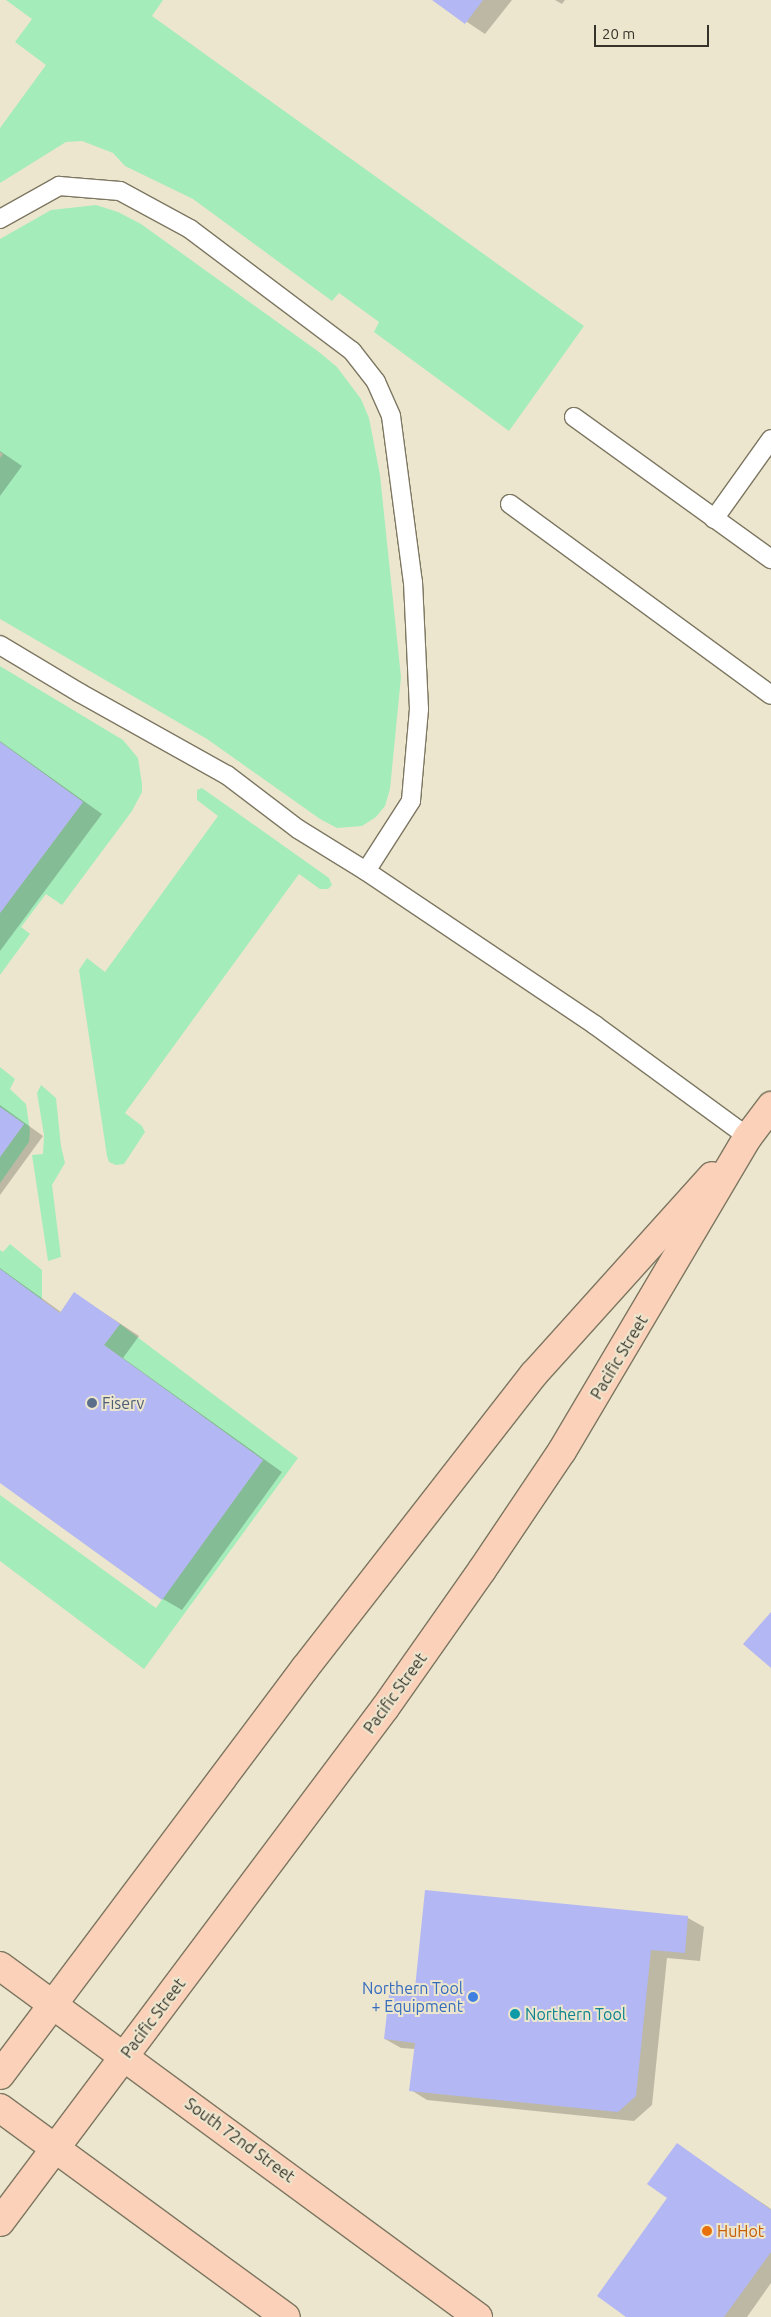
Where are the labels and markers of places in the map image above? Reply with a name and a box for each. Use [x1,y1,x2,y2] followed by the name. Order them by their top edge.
[102,1393,144,1413] place label: Fiserv
[86,1397,98,1409] marker: Fiserv
[362,1978,463,2016] place label: Northern Tool + Equipment
[467,1991,479,2003] marker: Northern Tool + Equipment
[525,2004,626,2024] place label: Northern Tool
[509,2008,521,2020] marker: Northern Tool
[717,2221,764,2241] place label: HuHot
[701,2225,713,2237] marker: HuHot

